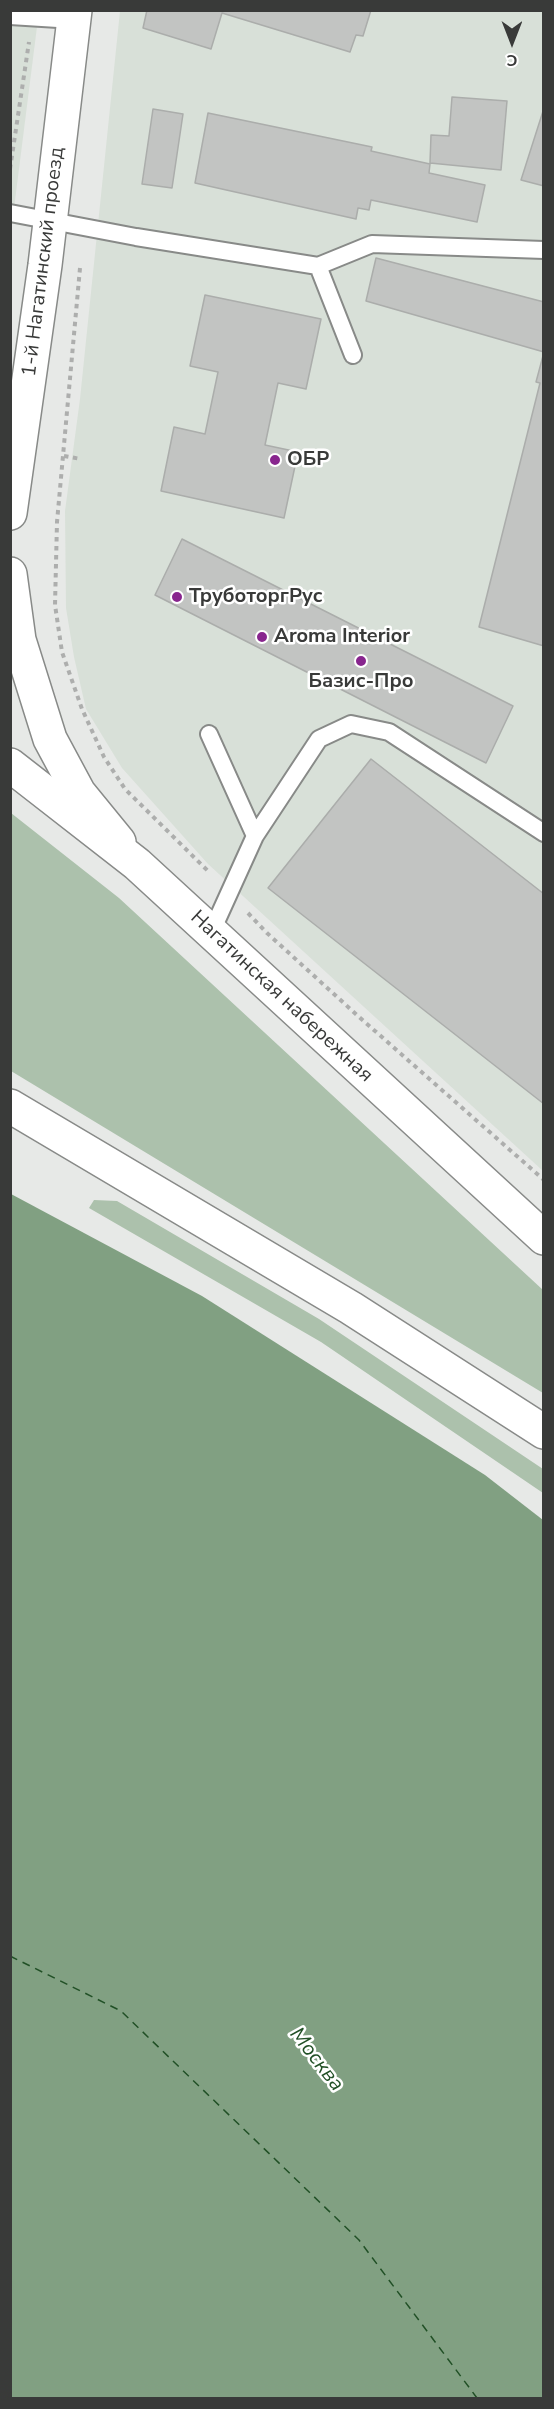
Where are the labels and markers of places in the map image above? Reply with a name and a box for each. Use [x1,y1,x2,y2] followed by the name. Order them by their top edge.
[287,448,329,472] place label: ОБР
[268,453,282,467] marker: ОБР
[189,585,322,609] place label: ТруботоргРус
[170,590,184,604] marker: ТруботоргРус
[274,625,410,649] place label: Aroma Interior
[255,630,269,644] marker: Aroma Interior
[354,654,368,668] marker: Базис-Про
[309,670,413,694] place label: Базис-Про

